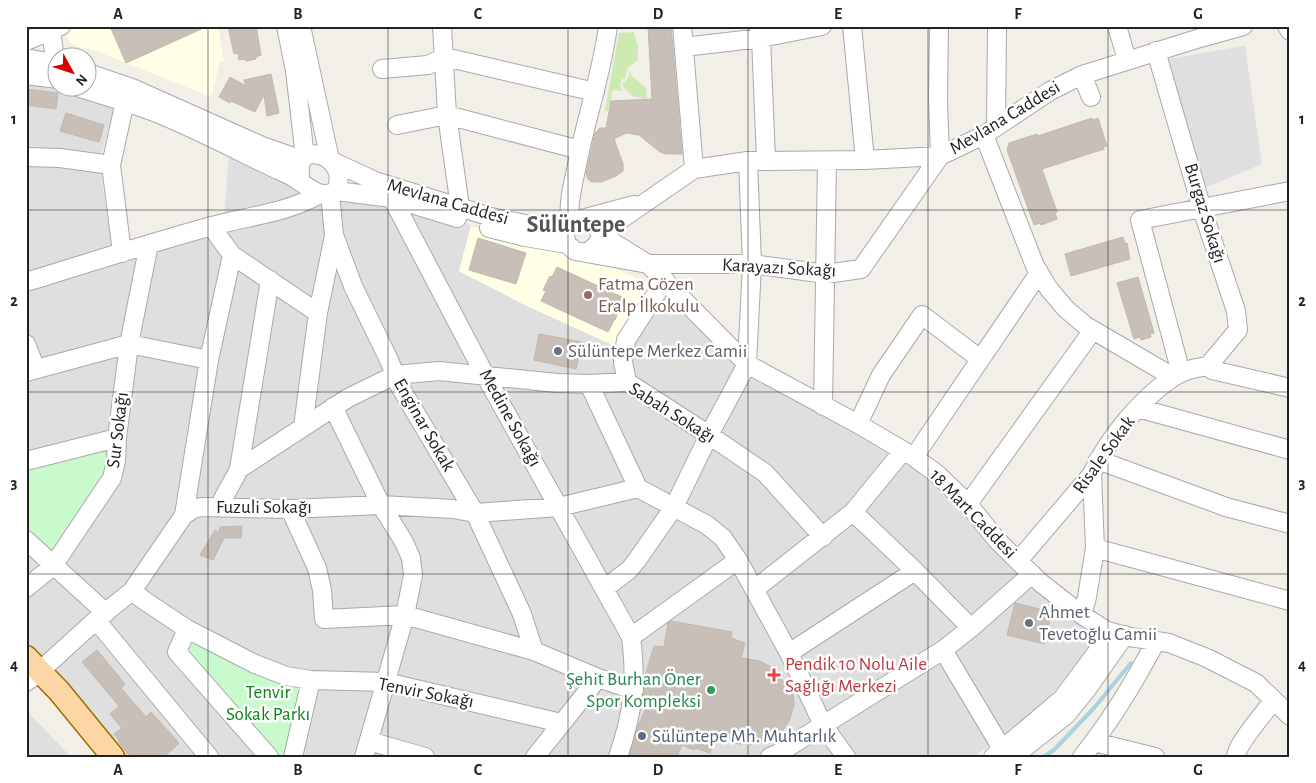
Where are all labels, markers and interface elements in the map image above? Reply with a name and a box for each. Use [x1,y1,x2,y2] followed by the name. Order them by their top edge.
[113,6,123,22] text: A
[293,6,303,22] text: B
[474,6,483,22] text: C
[653,6,664,22] text: D
[834,6,842,22] text: E
[1014,6,1022,22] text: F
[1193,6,1203,22] text: G
[48,48,98,98] north arrow
[73,71,90,88] text: N
[946,78,1064,158] street label: Mevlana Caddesi
[11,111,17,127] text: 1
[1299,111,1305,127] text: 1
[1181,161,1229,265] street label: Burgaz Sokağı
[385,176,511,228] street label: Mevlana Caddesi
[527,213,625,237] district label: Sülüntepe
[721,256,837,280] street label: Karayazı Sokağı
[598,275,700,316] place label: Fatma Gözen Eralp İlkokulu
[582,289,594,301] marker: Fatma Gözen Eralp İlkokulu
[10,293,18,309] text: 2
[1298,293,1306,309] text: 2
[568,342,747,361] place label: Sülüntepe Merkez Camii
[552,345,564,357] marker: Sülüntepe Merkez Camii
[475,366,545,470] street label: Medine Sokağı
[390,375,458,475] street label: Enginar Sokak
[626,379,718,447] street label: Sabah Sokağı
[104,391,132,469] street label: Sur Sokağı
[1070,412,1139,497] street label: Risale Sokak
[926,466,1020,562] street label: 18 Mart Caddesi
[11,475,18,491] text: 3
[1299,475,1306,491] text: 3
[216,498,312,517] street label: Fuzuli Sokağı
[1039,603,1157,644] place label: Ahmet Tevetoğlu Camii
[1023,617,1035,629] marker: Ahmet Tevetoğlu Camii
[785,655,927,696] place label: Pendik 10 Nolu Aile Sağlığı Merkezi
[10,657,18,673] text: 4
[1298,657,1306,673] text: 4
[767,668,781,682] marker: Pendik 10 Nolu Aile Sağlığı Merkezi
[566,669,701,711] place label: Şehit Burhan Öner Spor Kompleksi
[377,674,475,712] street label: Tenvir Sokağı
[226,683,310,724] park label: Tenvir Sokak Parkı
[705,684,717,696] marker: Şehit Burhan Öner Spor Kompleksi
[652,727,836,746] place label: Sülüntepe Mh. Muhtarlık
[636,730,648,742] marker: Sülüntepe Mh. Muhtarlık
[113,762,123,778] text: A
[293,762,303,778] text: B
[474,762,483,778] text: C
[653,762,664,778] text: D
[834,762,842,778] text: E
[1014,762,1022,778] text: F
[1193,762,1203,778] text: G

